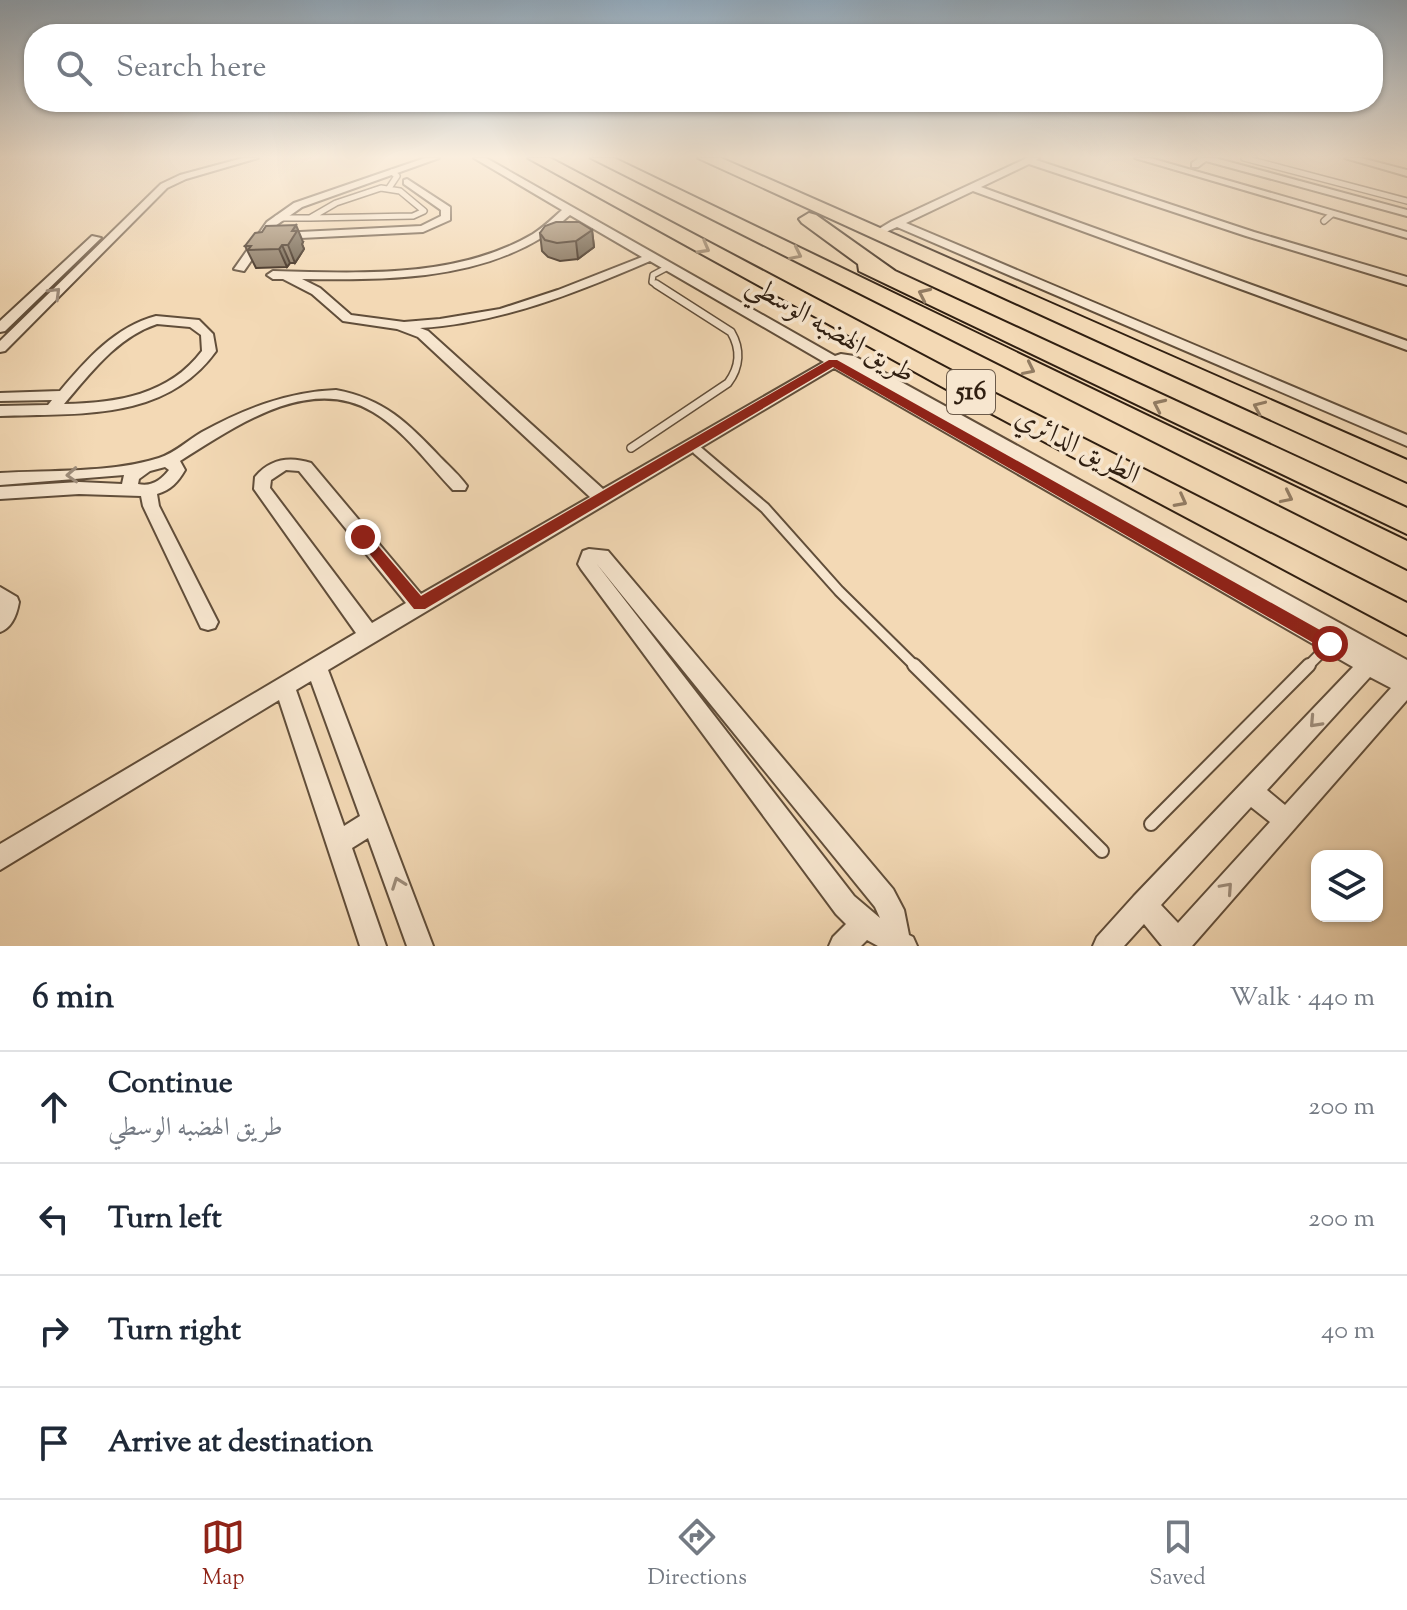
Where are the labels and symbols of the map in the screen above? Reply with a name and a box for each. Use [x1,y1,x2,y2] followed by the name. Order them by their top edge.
[696,238,711,253] one-way arrow
[787,245,802,260] one-way arrow
[736,266,922,398] street label: طريق الهضبه الوسطي
[46,288,60,302] one-way arrow
[918,288,933,304] one-way arrow
[1021,359,1035,375] one-way arrow
[947,370,995,414] road number: 516
[1008,398,1146,496] street label: الطريق الدائري
[1153,399,1168,415] one-way arrow
[1253,400,1267,416] one-way arrow
[65,466,77,483] one-way arrow
[1279,487,1294,502] one-way arrow
[1173,491,1188,506] one-way arrow
[345,519,381,555] route end
[1312,626,1348,662] route start
[1310,713,1325,727] one-way arrow
[391,877,408,891] one-way arrow
[1218,882,1232,897] one-way arrow

